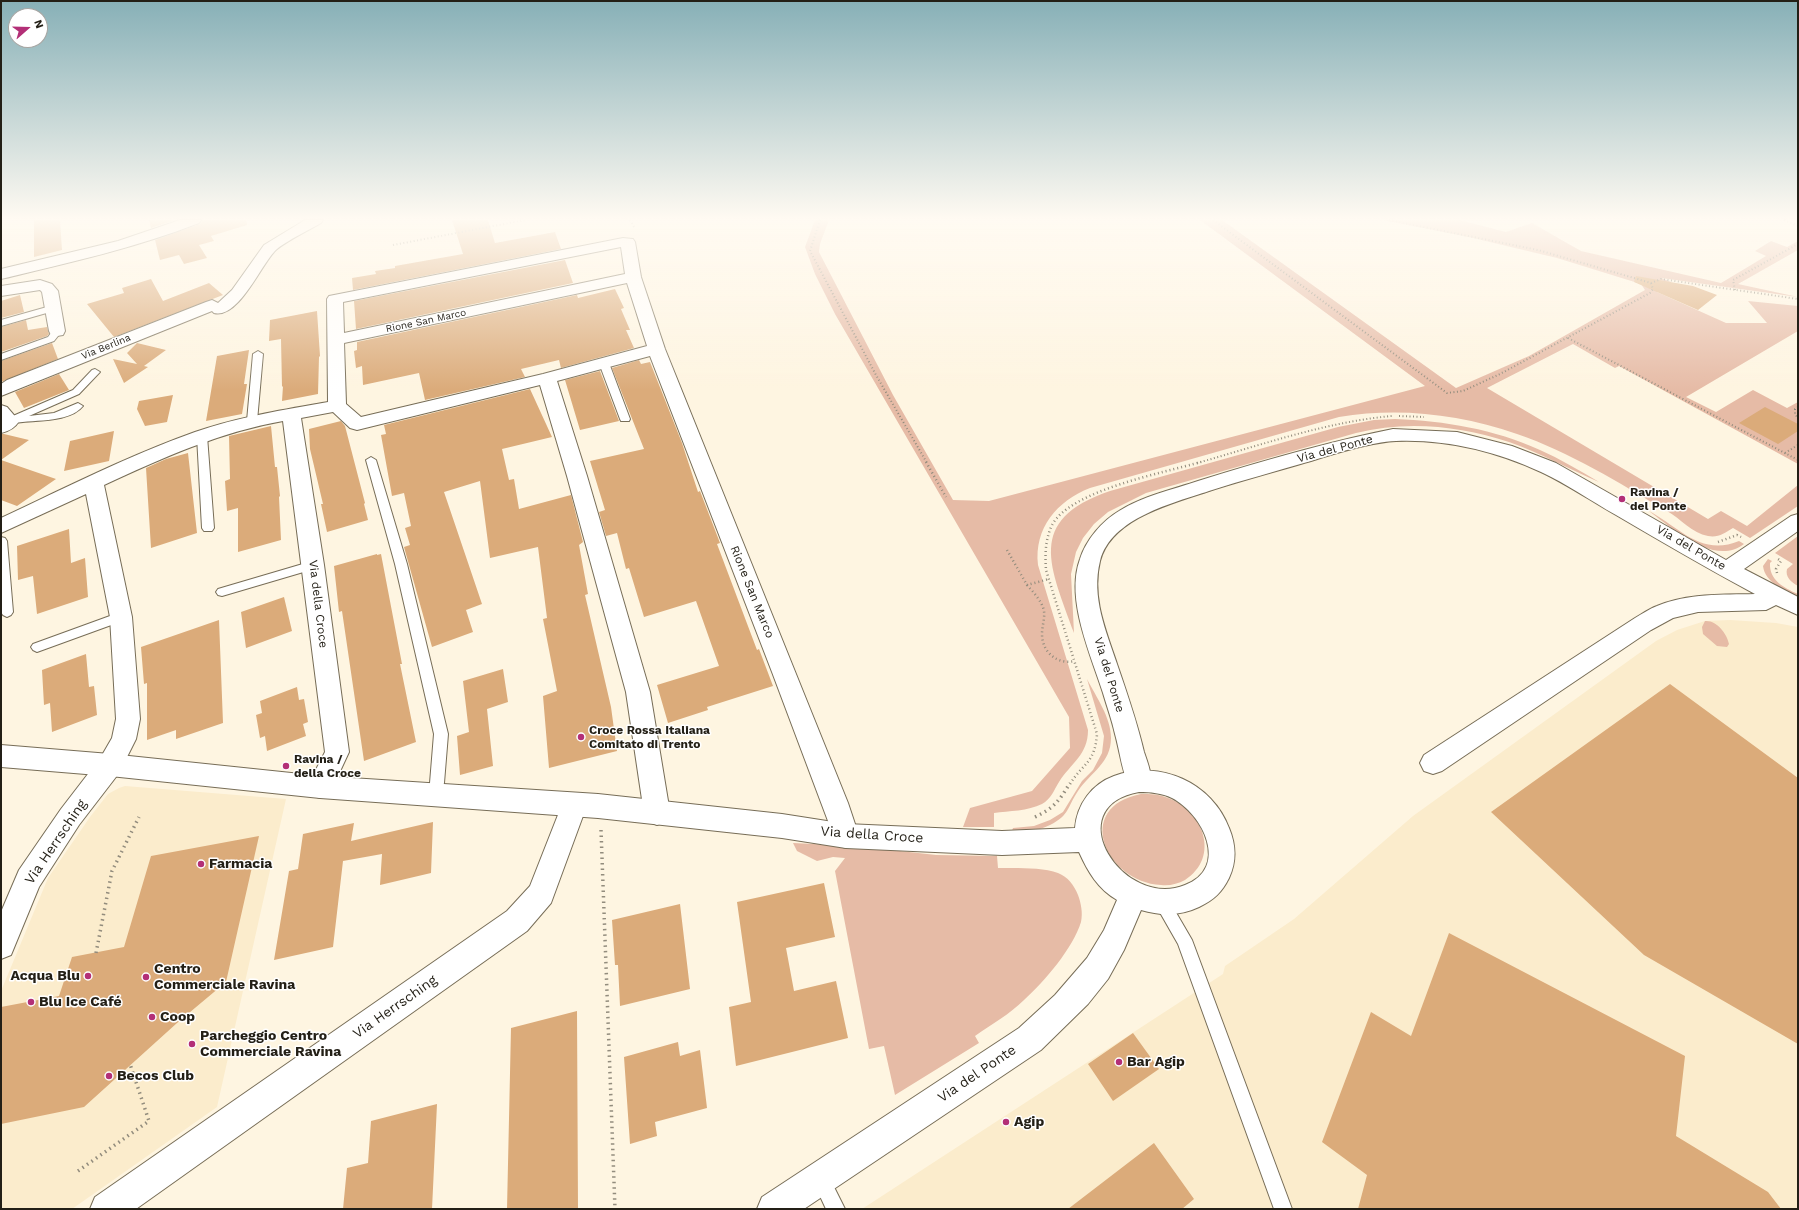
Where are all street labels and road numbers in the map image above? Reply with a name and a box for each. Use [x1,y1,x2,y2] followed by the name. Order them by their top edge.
[385,307,467,335] street label: Rione San Marco
[80,332,132,362] street label: Via Berlina
[1296,432,1374,466] street label: Via del Ponte
[1654,522,1728,574] street label: Via del Ponte
[727,544,777,640] street label: Rione San Marco
[305,559,331,649] street label: Via della Croce
[1091,636,1127,714] street label: Via del Ponte
[21,796,91,888] street label: Via Herrsching
[820,823,924,847] street label: Via della Croce
[350,972,440,1042] street label: Via Herrsching
[935,1042,1019,1106] street label: Via del Ponte

